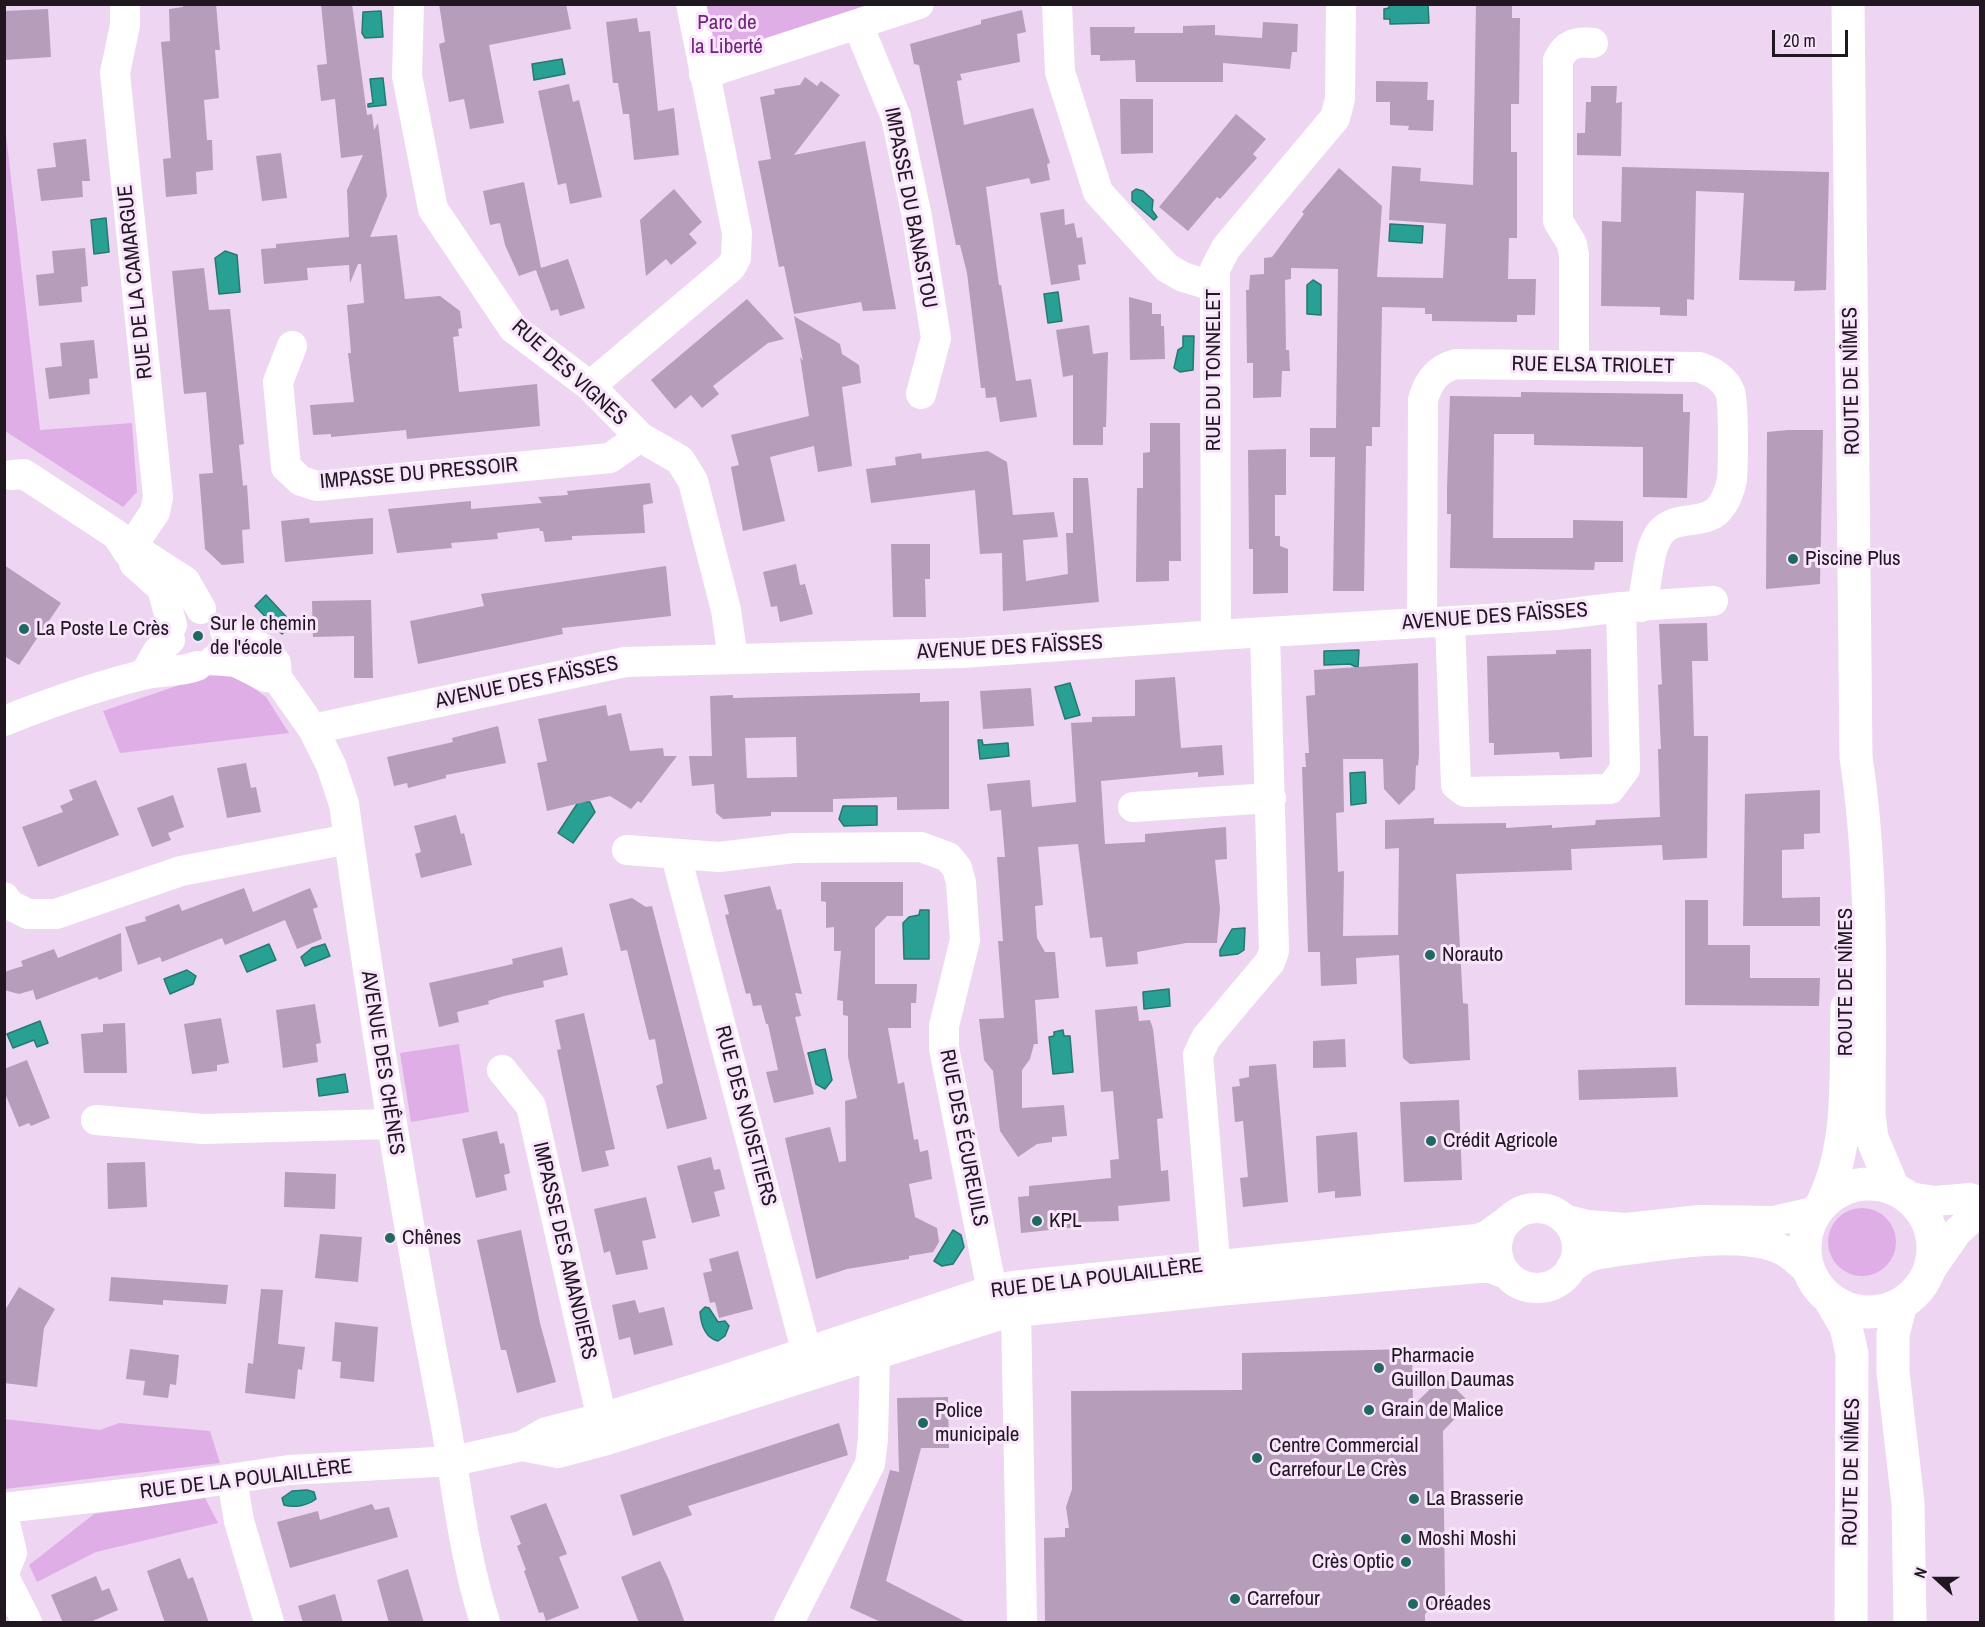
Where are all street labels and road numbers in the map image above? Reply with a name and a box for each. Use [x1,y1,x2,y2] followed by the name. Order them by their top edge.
[878,105,942,311] street label: IMPASSE DU BANASTOU
[113,184,159,380] street label: RUE DE LA CAMARGUE
[1201,289,1227,451] street label: RUE DU TONNELET
[1838,307,1866,455] street label: ROUTE DE NÎMES
[506,315,632,431] street label: RUE DES VIGNES
[1511,352,1675,380] street label: RUE ELSA TRIOLET
[319,453,519,495] street label: IMPASSE DU PRESSOIR
[1401,598,1589,636] street label: AVENUE DES FAÏSSES
[916,631,1104,665] street label: AVENUE DES FAÏSSES
[433,651,621,715] street label: AVENUE DES FAÏSSES
[1833,908,1859,1056] street label: ROUTE DE NÎMES
[355,969,409,1157] street label: AVENUE DES CHÊNES
[709,1023,781,1209] street label: RUE DES NOISETIERS
[933,1047,993,1229] street label: RUE DES ÉCUREUILS
[527,1140,601,1362] street label: IMPASSE DES AMANDIERS
[990,1253,1204,1305] street label: RUE DE LA POULAILLÈRE
[1838,1398,1866,1546] street label: ROUTE DE NÎMES
[139,1454,353,1506] street label: RUE DE LA POULAILLÈRE

